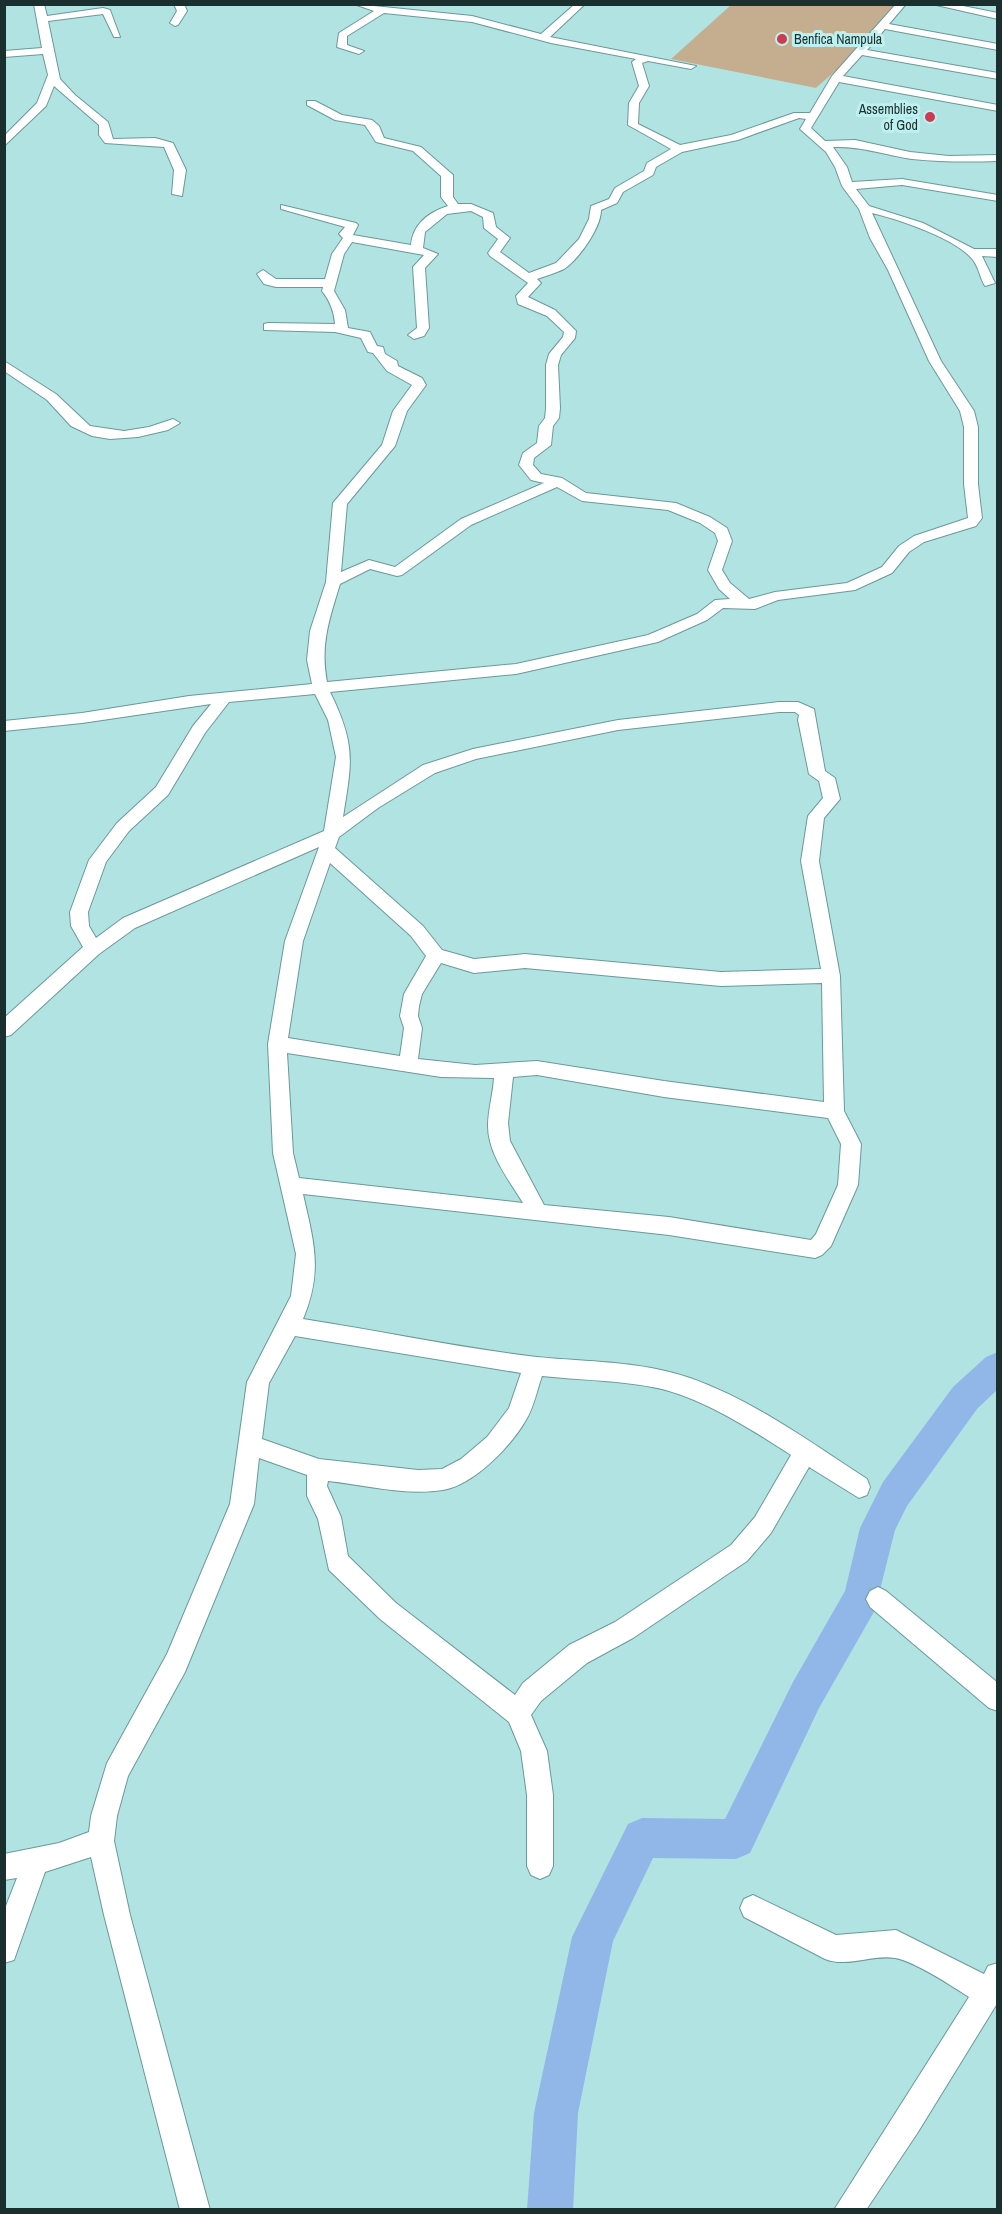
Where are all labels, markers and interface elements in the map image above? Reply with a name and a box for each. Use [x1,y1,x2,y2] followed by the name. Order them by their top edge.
[794,30,883,48] place label: Benfica Nampula
[775,32,789,46] marker: Benfica Nampula
[858,100,918,134] place label: Assemblies of God
[923,110,937,124] marker: Assemblies of God

